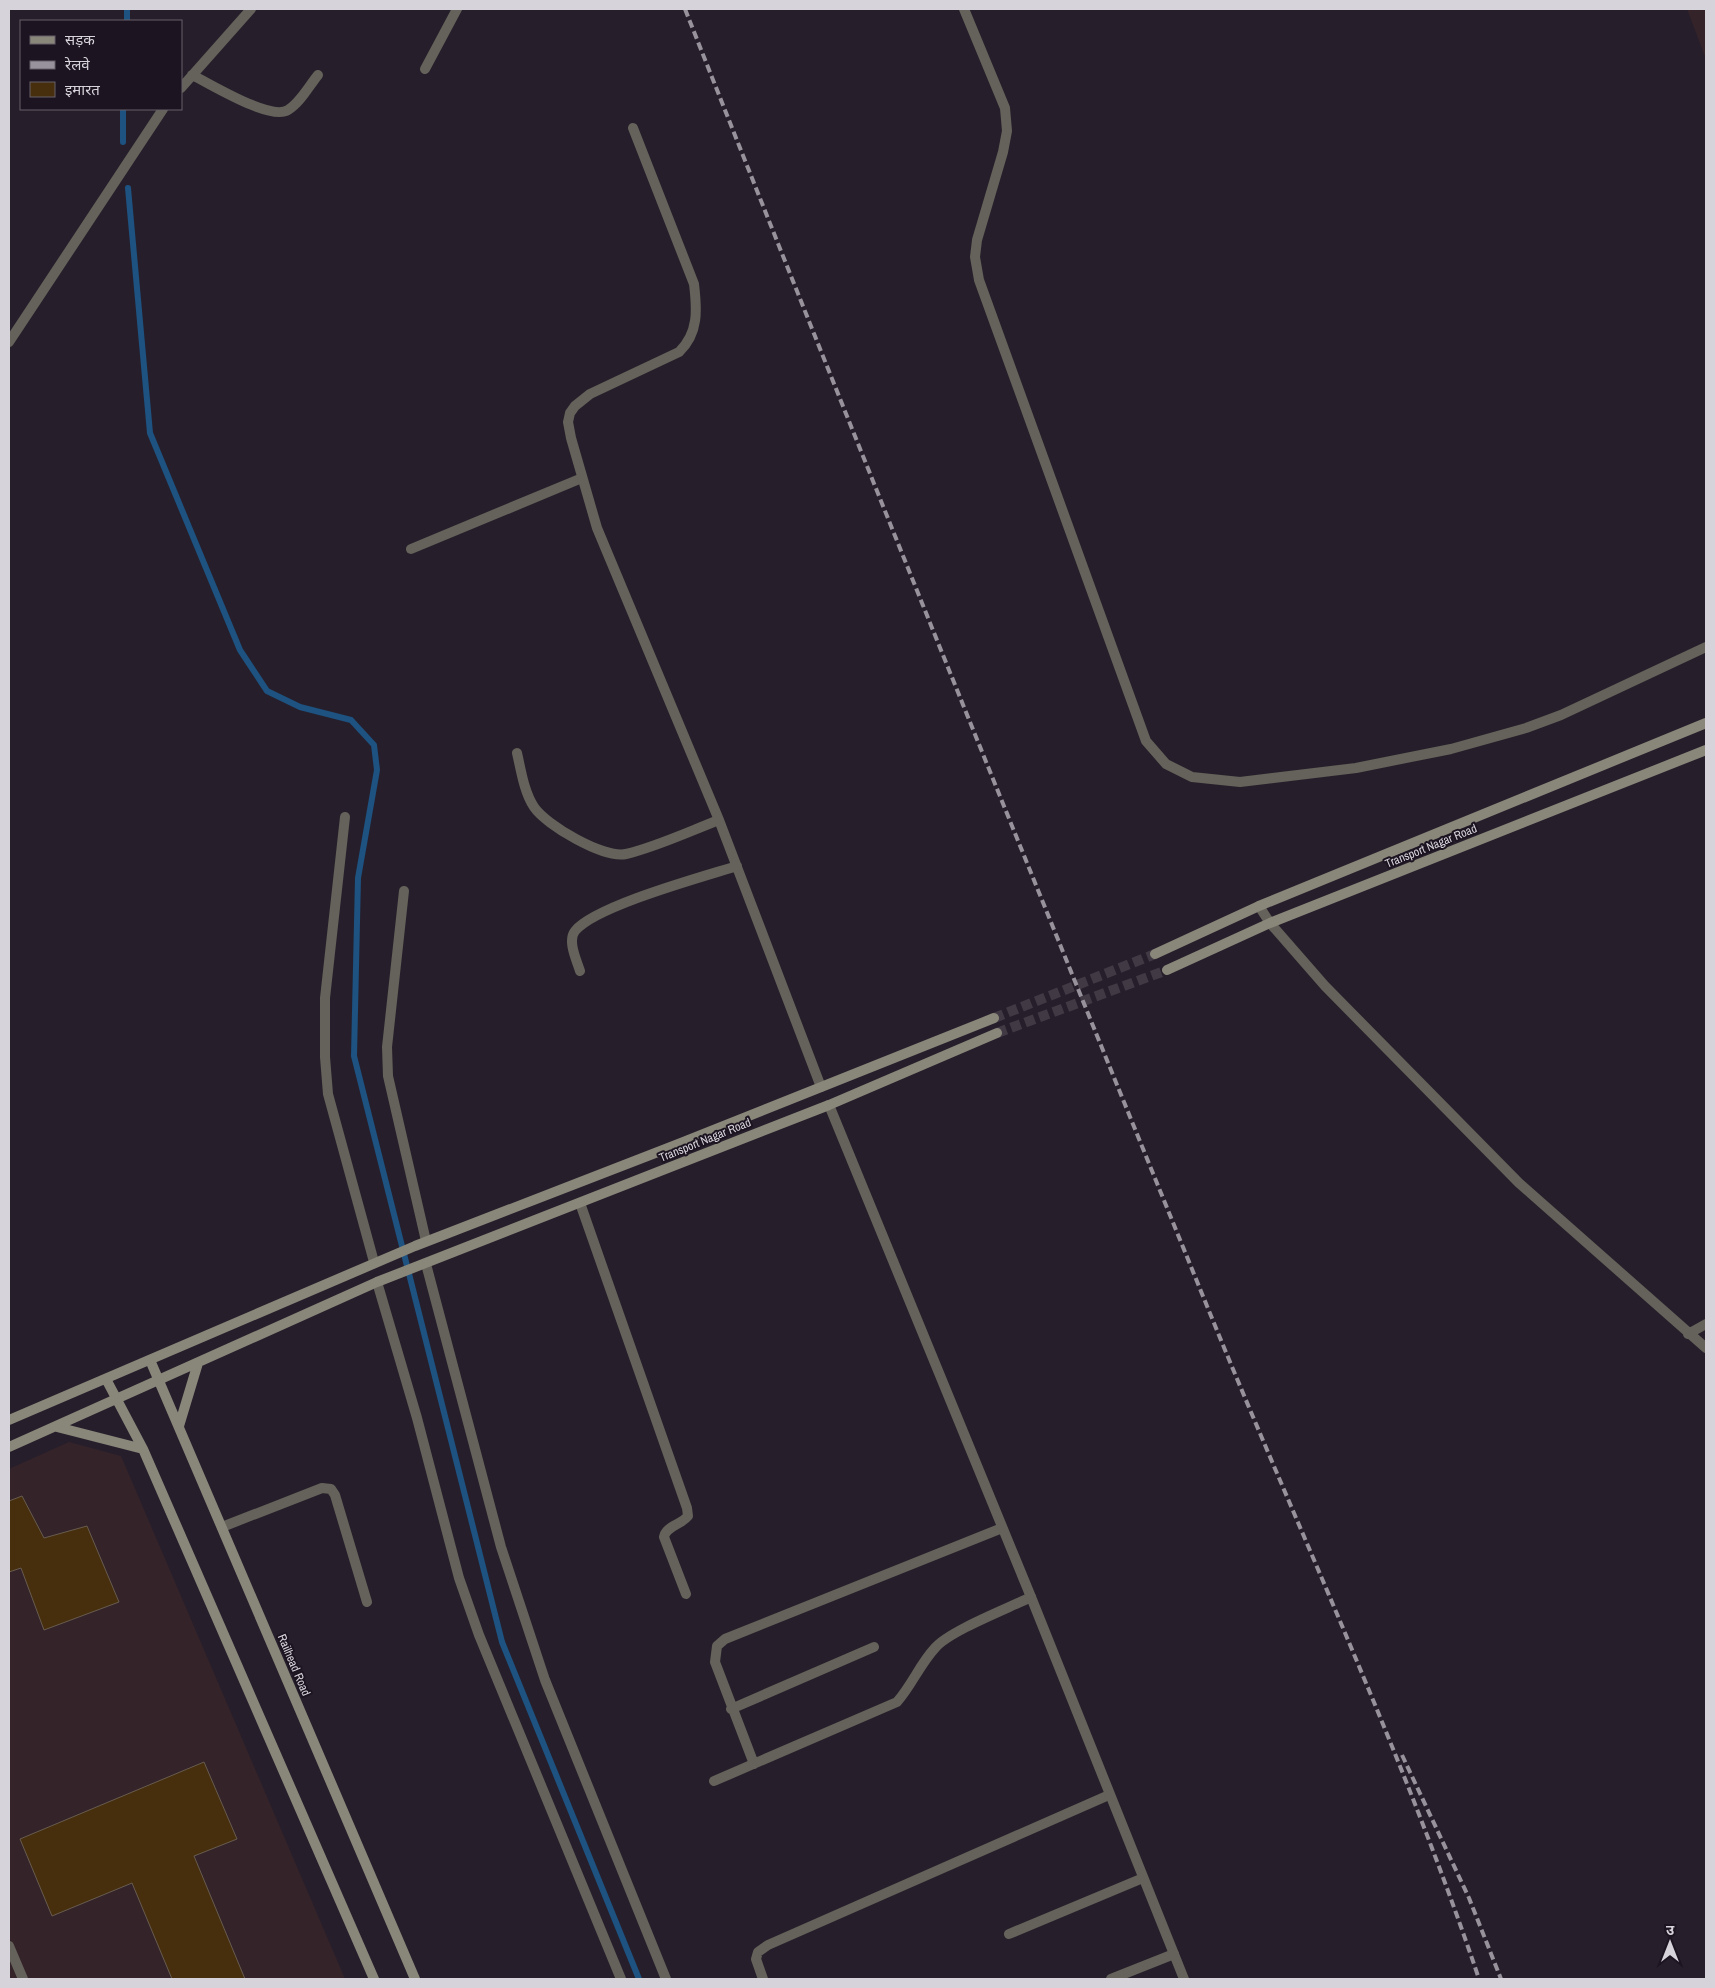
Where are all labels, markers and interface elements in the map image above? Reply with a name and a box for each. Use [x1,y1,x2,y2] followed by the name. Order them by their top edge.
[20,20,182,110] legend
[65,29,95,50] text: सड़क
[64,54,90,75] text: रेलवे
[65,79,100,100] text: इमारत
[1383,820,1479,872] street label: Transport Nagar Road
[657,1114,753,1166] street label: Transport Nagar Road
[274,1632,314,1698] street label: Railhead Road
[1645,1918,1695,1968] north arrow
[1666,1921,1675,1939] text: उ

